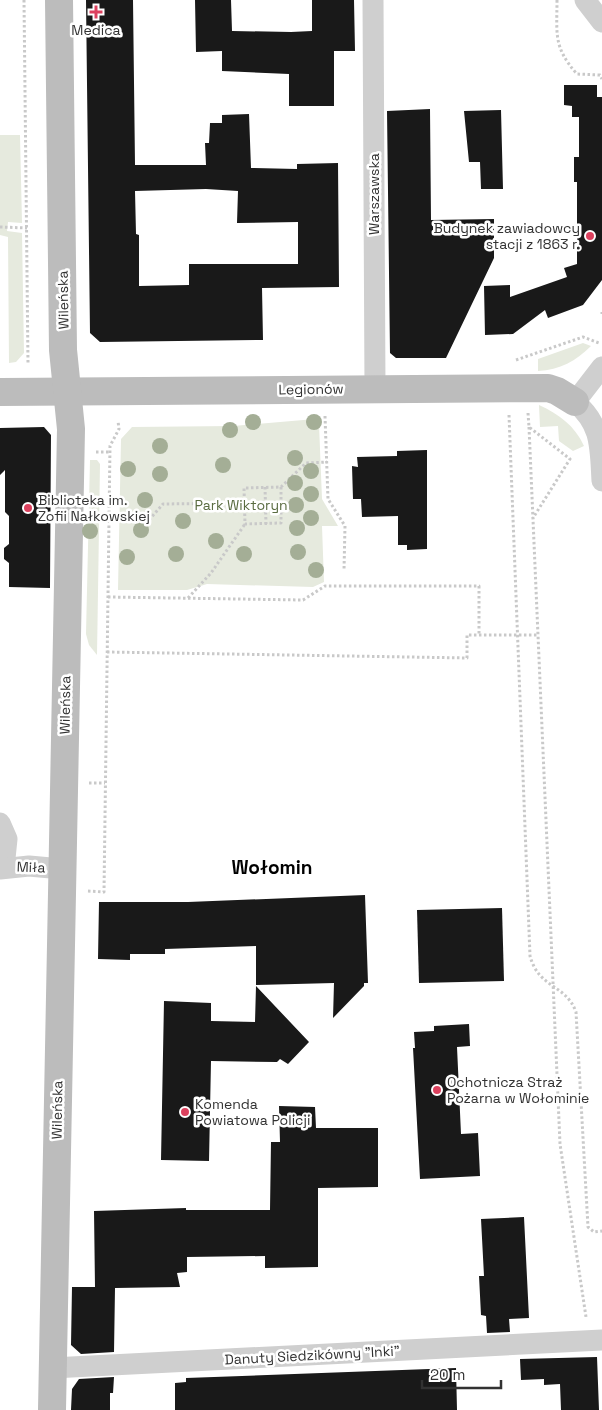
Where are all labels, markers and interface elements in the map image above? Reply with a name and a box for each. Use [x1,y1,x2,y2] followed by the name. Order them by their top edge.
[89,5,103,19] marker: Medica
[71,21,121,39] place label: Medica
[365,153,383,235] street label: Warszawska
[433,219,580,253] place label: Budynek zawiadowcy stacji z 1863 r.
[584,230,596,242] marker: Budynek zawiadowcy stacji z 1863 r.
[53,270,73,330] street label: Wileńska
[278,379,344,399] street label: Legionów
[38,491,150,525] place label: Biblioteka im. Zofii Nałkowskiej
[194,496,288,514] park label: Park Wiktoryn
[22,502,34,514] marker: Biblioteka im. Zofii Nałkowskiej
[55,675,75,735] street label: Wileńska
[231,855,313,880] district label: Wołomin
[16,858,46,876] street label: Miła
[447,1073,589,1107] place label: Ochotnicza Straż Pożarna w Wołominie
[47,1080,67,1140] street label: Wileńska
[431,1084,443,1096] marker: Ochotnicza Straż Pożarna w Wołominie
[195,1095,310,1129] place label: Komenda Powiatowa Policji
[179,1106,191,1118] marker: Komenda Powiatowa Policji
[224,1341,400,1369] street label: Danuty Siedzikówny "Inki"
[422,1358,501,1390] scale bar
[430,1365,465,1384] text: 20 m

